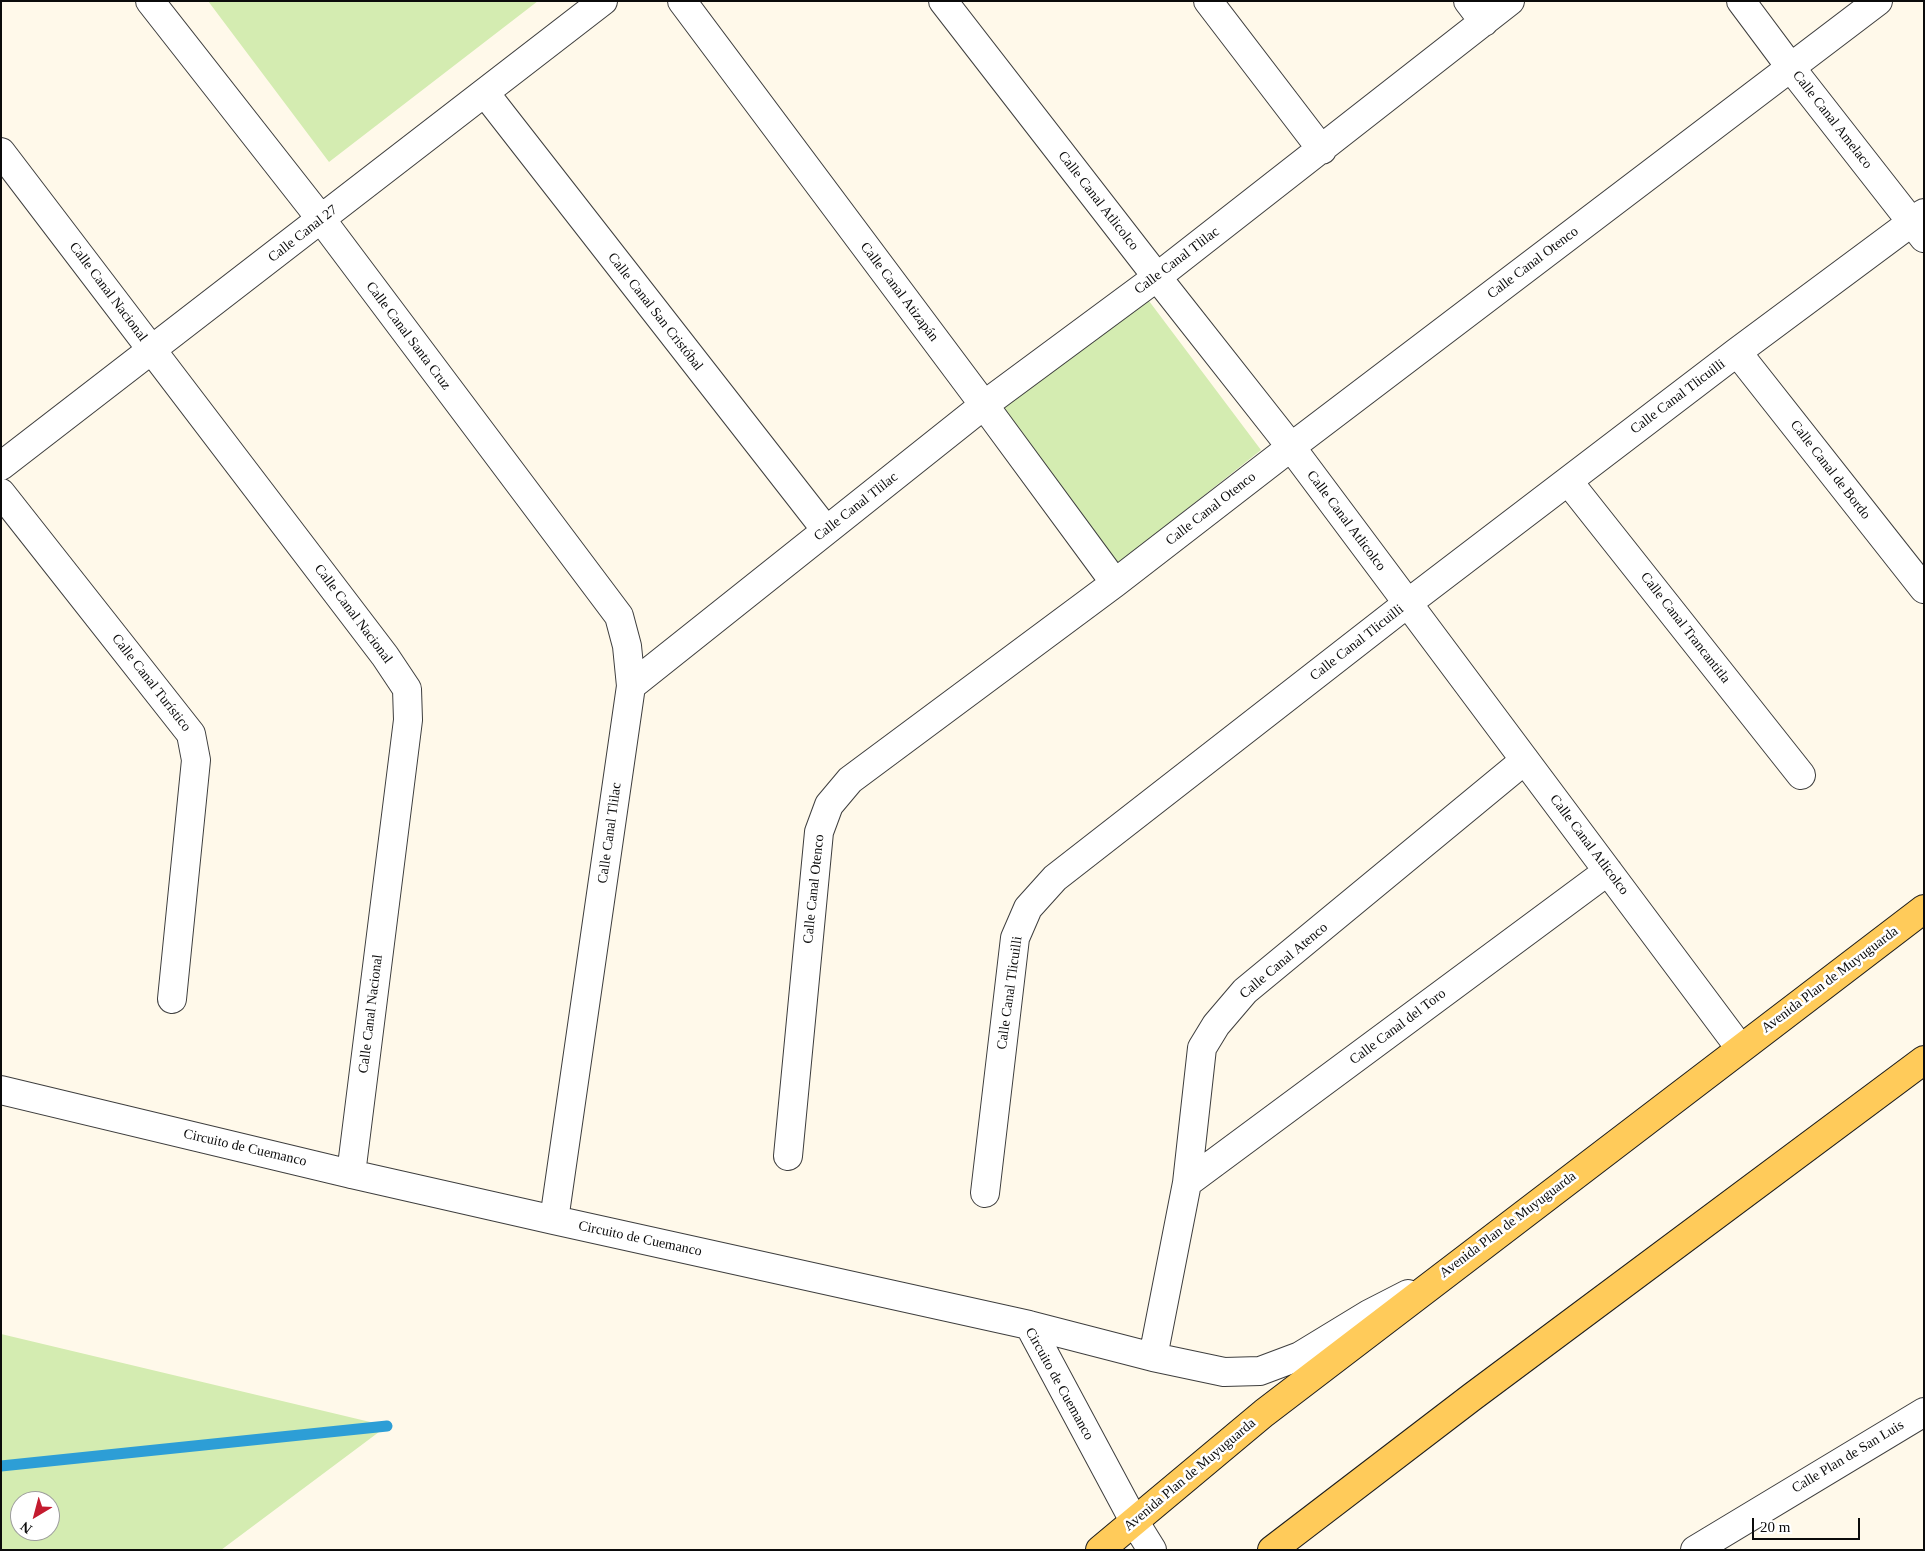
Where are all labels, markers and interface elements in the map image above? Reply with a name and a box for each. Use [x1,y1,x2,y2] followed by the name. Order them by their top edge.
[1789,68,1875,172] street label: Calle Canal Amelaco
[1054,148,1142,254] street label: Calle Canal Atlicolco
[265,202,341,266] street label: Calle Canal 27
[1484,223,1582,303] street label: Calle Canal Otenco
[1131,224,1223,298] street label: Calle Canal Tlilac
[65,239,151,345] street label: Calle Canal Nacional
[856,239,942,345] street label: Calle Canal Atizapán
[604,250,706,374] street label: Calle Canal San Cristóbal
[362,279,454,393] street label: Calle Canal Santa Cruz
[1627,356,1729,438] street label: Calle Canal Tlicuilli
[1786,417,1874,523] street label: Calle Canal de Bordo
[1303,468,1389,574] street label: Calle Canal Atlicolco
[811,469,901,545] street label: Calle Canal Tlilac
[1163,469,1259,549] street label: Calle Canal Otenco
[310,561,396,667] street label: Calle Canal Nacional
[1636,569,1734,687] street label: Calle Canal Trancantitla
[1307,601,1407,685] street label: Calle Canal Tlicuilli
[108,631,194,735] street label: Calle Canal Turístico
[595,781,625,885] street label: Calle Canal Tlilac
[1546,792,1632,898] street label: Calle Canal Atlicolco
[800,834,828,944] street label: Calle Canal Otenco
[1237,919,1331,1003] street label: Calle Canal Atenco
[1758,923,1902,1037] street label: Avenida Plan de Muyuguarda
[994,935,1026,1051] street label: Calle Canal Tlicuilli
[355,954,387,1074] street label: Calle Canal Nacional
[1347,985,1449,1069] street label: Calle Canal del Toro
[182,1126,308,1170] street label: Circuito de Cuemanco
[1436,1168,1580,1282] street label: Avenida Plan de Muyuguarda
[577,1218,703,1260] street label: Circuito de Cuemanco
[1021,1325,1097,1443] street label: Circuito de Cuemanco
[1121,1415,1259,1535] street label: Avenida Plan de Muyuguarda
[1789,1417,1907,1497] street label: Calle Plan de San Luis
[10,1491,60,1541] north arrow
[1755,1508,1862,1540] scale bar
[18,1519,35,1537] text: N
[1760,1519,1790,1535] text: 20 m

